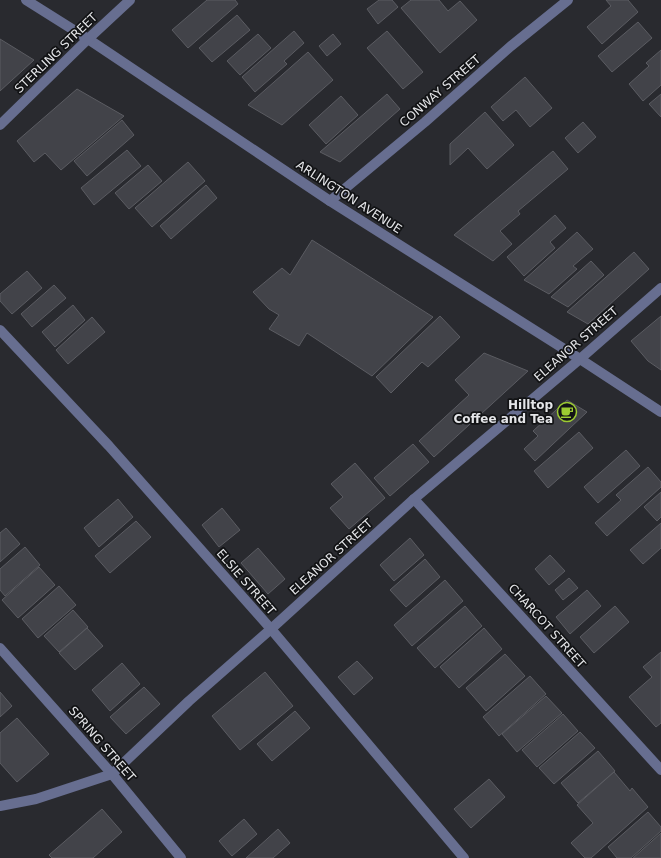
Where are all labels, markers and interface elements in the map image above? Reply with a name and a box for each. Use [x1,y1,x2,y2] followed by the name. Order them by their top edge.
[12,10,101,96] street label: STERLING STREET
[397,52,484,130] street label: CONWAY STREET
[294,158,404,236] street label: ARLINGTON AVENUE
[531,303,621,384] street label: ELEANOR STREET
[454,398,553,426] place label: Hilltop Coffee and Tea
[556,401,578,423] cafe icon: Hilltop Coffee and Tea
[287,516,376,598] street label: ELEANOR STREET
[214,546,279,618] street label: ELSIE STREET
[506,581,589,671] street label: CHARCOT STREET
[66,704,139,785] street label: SPRING STREET

